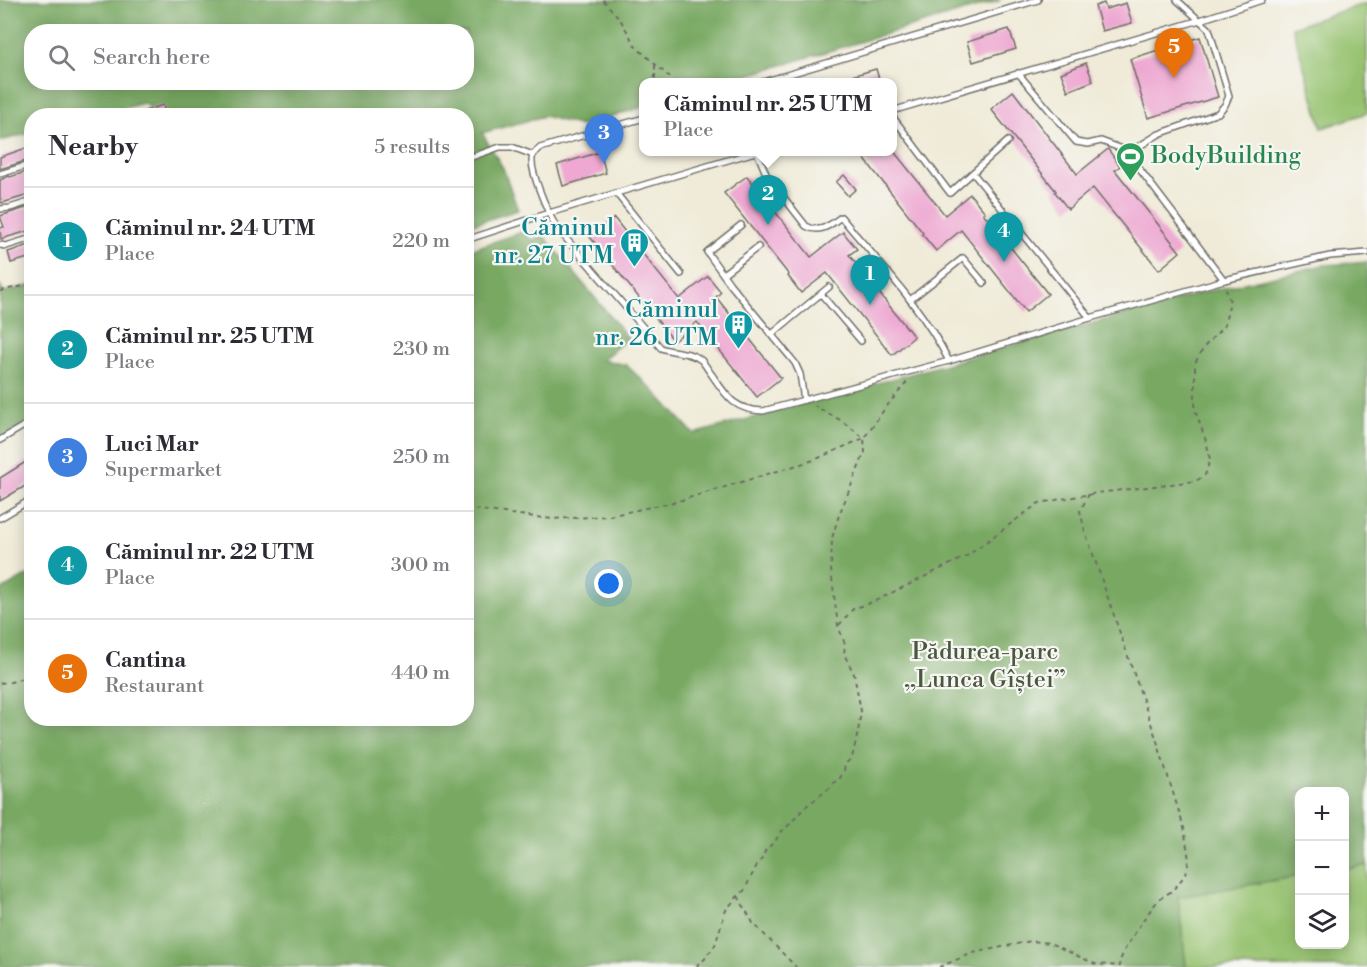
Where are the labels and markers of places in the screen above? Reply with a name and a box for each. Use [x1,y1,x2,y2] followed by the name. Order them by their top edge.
[1154,28,1194,78] pin: 5
[584,114,624,164] pin: 3
[1114,140,1146,182] sports icon: BodyBuilding
[1150,141,1301,171] place label: BodyBuilding
[748,176,788,225] pin: 2
[984,212,1024,262] pin: 4
[493,213,614,271] place label: Căminul nr. 27 UTM
[619,226,651,268] building icon: Căminul nr. 27 UTM
[850,256,890,305] pin: 1
[595,295,718,353] place label: Căminul nr. 26 UTM
[723,308,755,350] building icon: Căminul nr. 26 UTM

